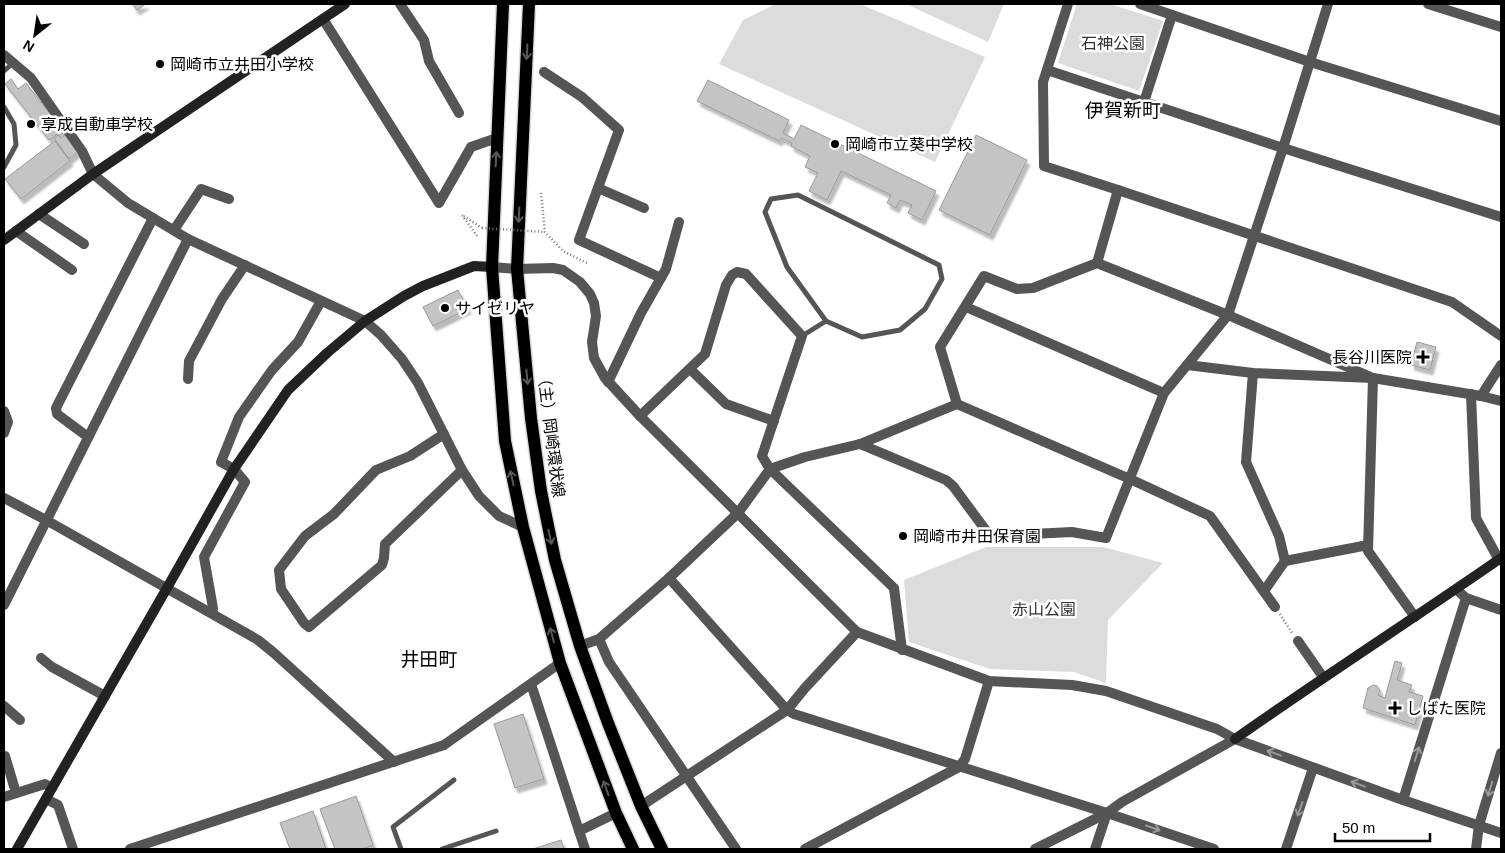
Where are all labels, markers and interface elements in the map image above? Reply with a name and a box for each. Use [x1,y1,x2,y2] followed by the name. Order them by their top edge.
[10,10,60,60] north arrow
[1081,35,1145,52] park label: 石神公園
[20,37,37,56] text: N
[522,44,531,60] one-way arrow
[170,56,314,73] place label: 岡崎市立井田小学校
[154,58,166,70] marker: 岡崎市立井田小学校
[1085,100,1161,121] district label: 伊賀新町
[41,116,153,133] place label: 享成自動車学校
[25,118,37,130] marker: 享成自動車学校
[845,136,973,153] place label: 岡崎市立葵中学校
[829,138,841,150] marker: 岡崎市立葵中学校
[492,151,501,167] one-way arrow
[515,207,524,223] one-way arrow
[455,300,535,317] place label: サイゼリヤ
[439,302,451,314] marker: サイゼリヤ
[1332,349,1412,366] place label: 長谷川医院
[1416,350,1430,364] marker: 長谷川医院
[522,368,532,384] one-way arrow
[535,369,567,499] street label: （主）岡崎環状線
[507,470,517,486] one-way arrow
[913,528,1041,545] place label: 岡崎市井田保育園
[546,529,556,545] one-way arrow
[897,530,909,542] marker: 岡崎市井田保育園
[1012,601,1076,618] park label: 赤山公園
[547,628,557,644] one-way arrow
[400,649,458,670] district label: 井田町
[1406,700,1486,717] place label: しばた医院
[1388,701,1402,715] marker: しばた医院
[1413,747,1422,762] one-way arrow
[1267,748,1282,757] one-way arrow
[1351,779,1366,788] one-way arrow
[601,781,610,796] one-way arrow
[1485,781,1495,797] one-way arrow
[1295,800,1304,816] one-way arrow
[1335,810,1430,842] scale bar
[1342,819,1375,836] text: 50 m
[1145,824,1161,834] one-way arrow

